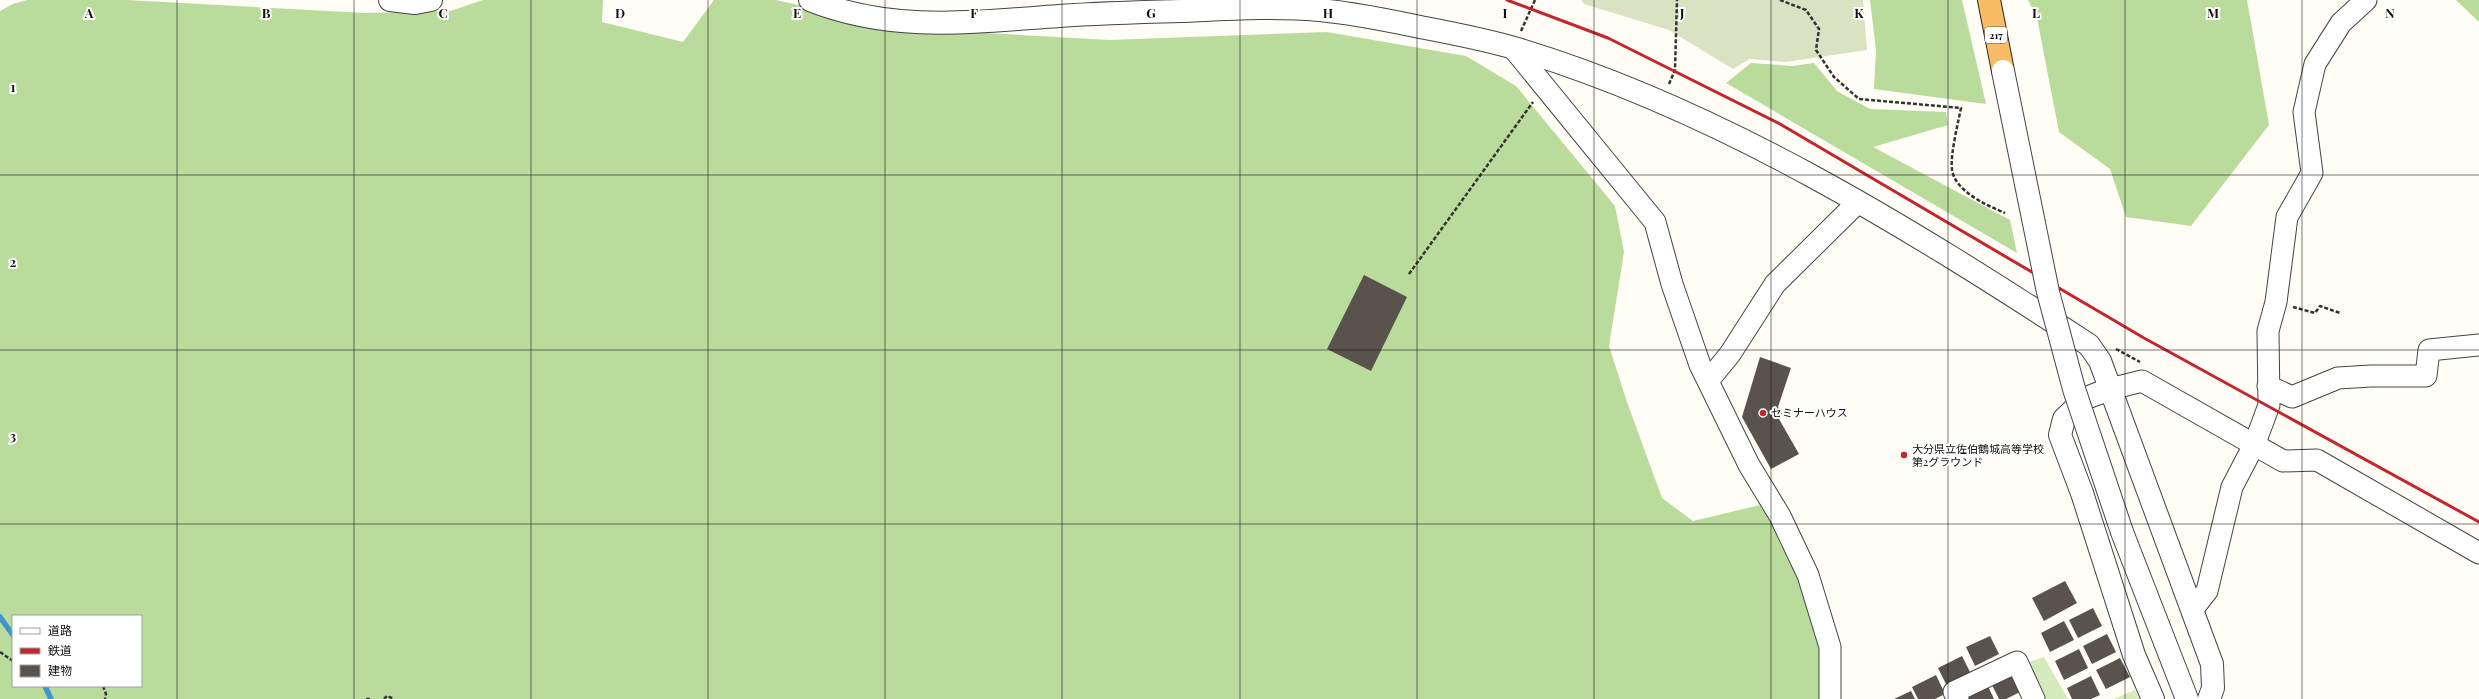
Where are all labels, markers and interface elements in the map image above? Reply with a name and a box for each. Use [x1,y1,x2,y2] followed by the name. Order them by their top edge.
[84,4,94,21] text: A
[262,4,271,21] text: B
[438,4,448,21] text: C
[615,4,625,21] text: D
[793,4,801,21] text: E
[970,4,978,21] text: F
[1146,4,1156,21] text: G
[1323,4,1333,21] text: H
[1503,4,1508,21] text: I
[1679,4,1685,21] text: J
[1854,4,1864,21] text: K
[2032,4,2040,21] text: L
[2207,4,2219,21] text: M
[2385,4,2395,21] text: N
[1985,27,2007,43] road number: 217
[11,78,16,95] text: 1
[10,253,17,270] text: 2
[1771,405,1848,420] place label: セミナーハウス
[1758,408,1768,418] marker: セミナーハウス
[10,427,16,444] text: 3
[1912,441,2044,469] place label: 大分県立佐伯鶴城高等学校 第2グラウンド
[1899,450,1909,460] marker: 大分県立佐伯鶴城高等学校 第2グラウンド
[12,615,142,687] legend
[48,622,72,638] text: 道路
[48,642,72,658] text: 鉄道
[48,662,72,678] text: 建物

